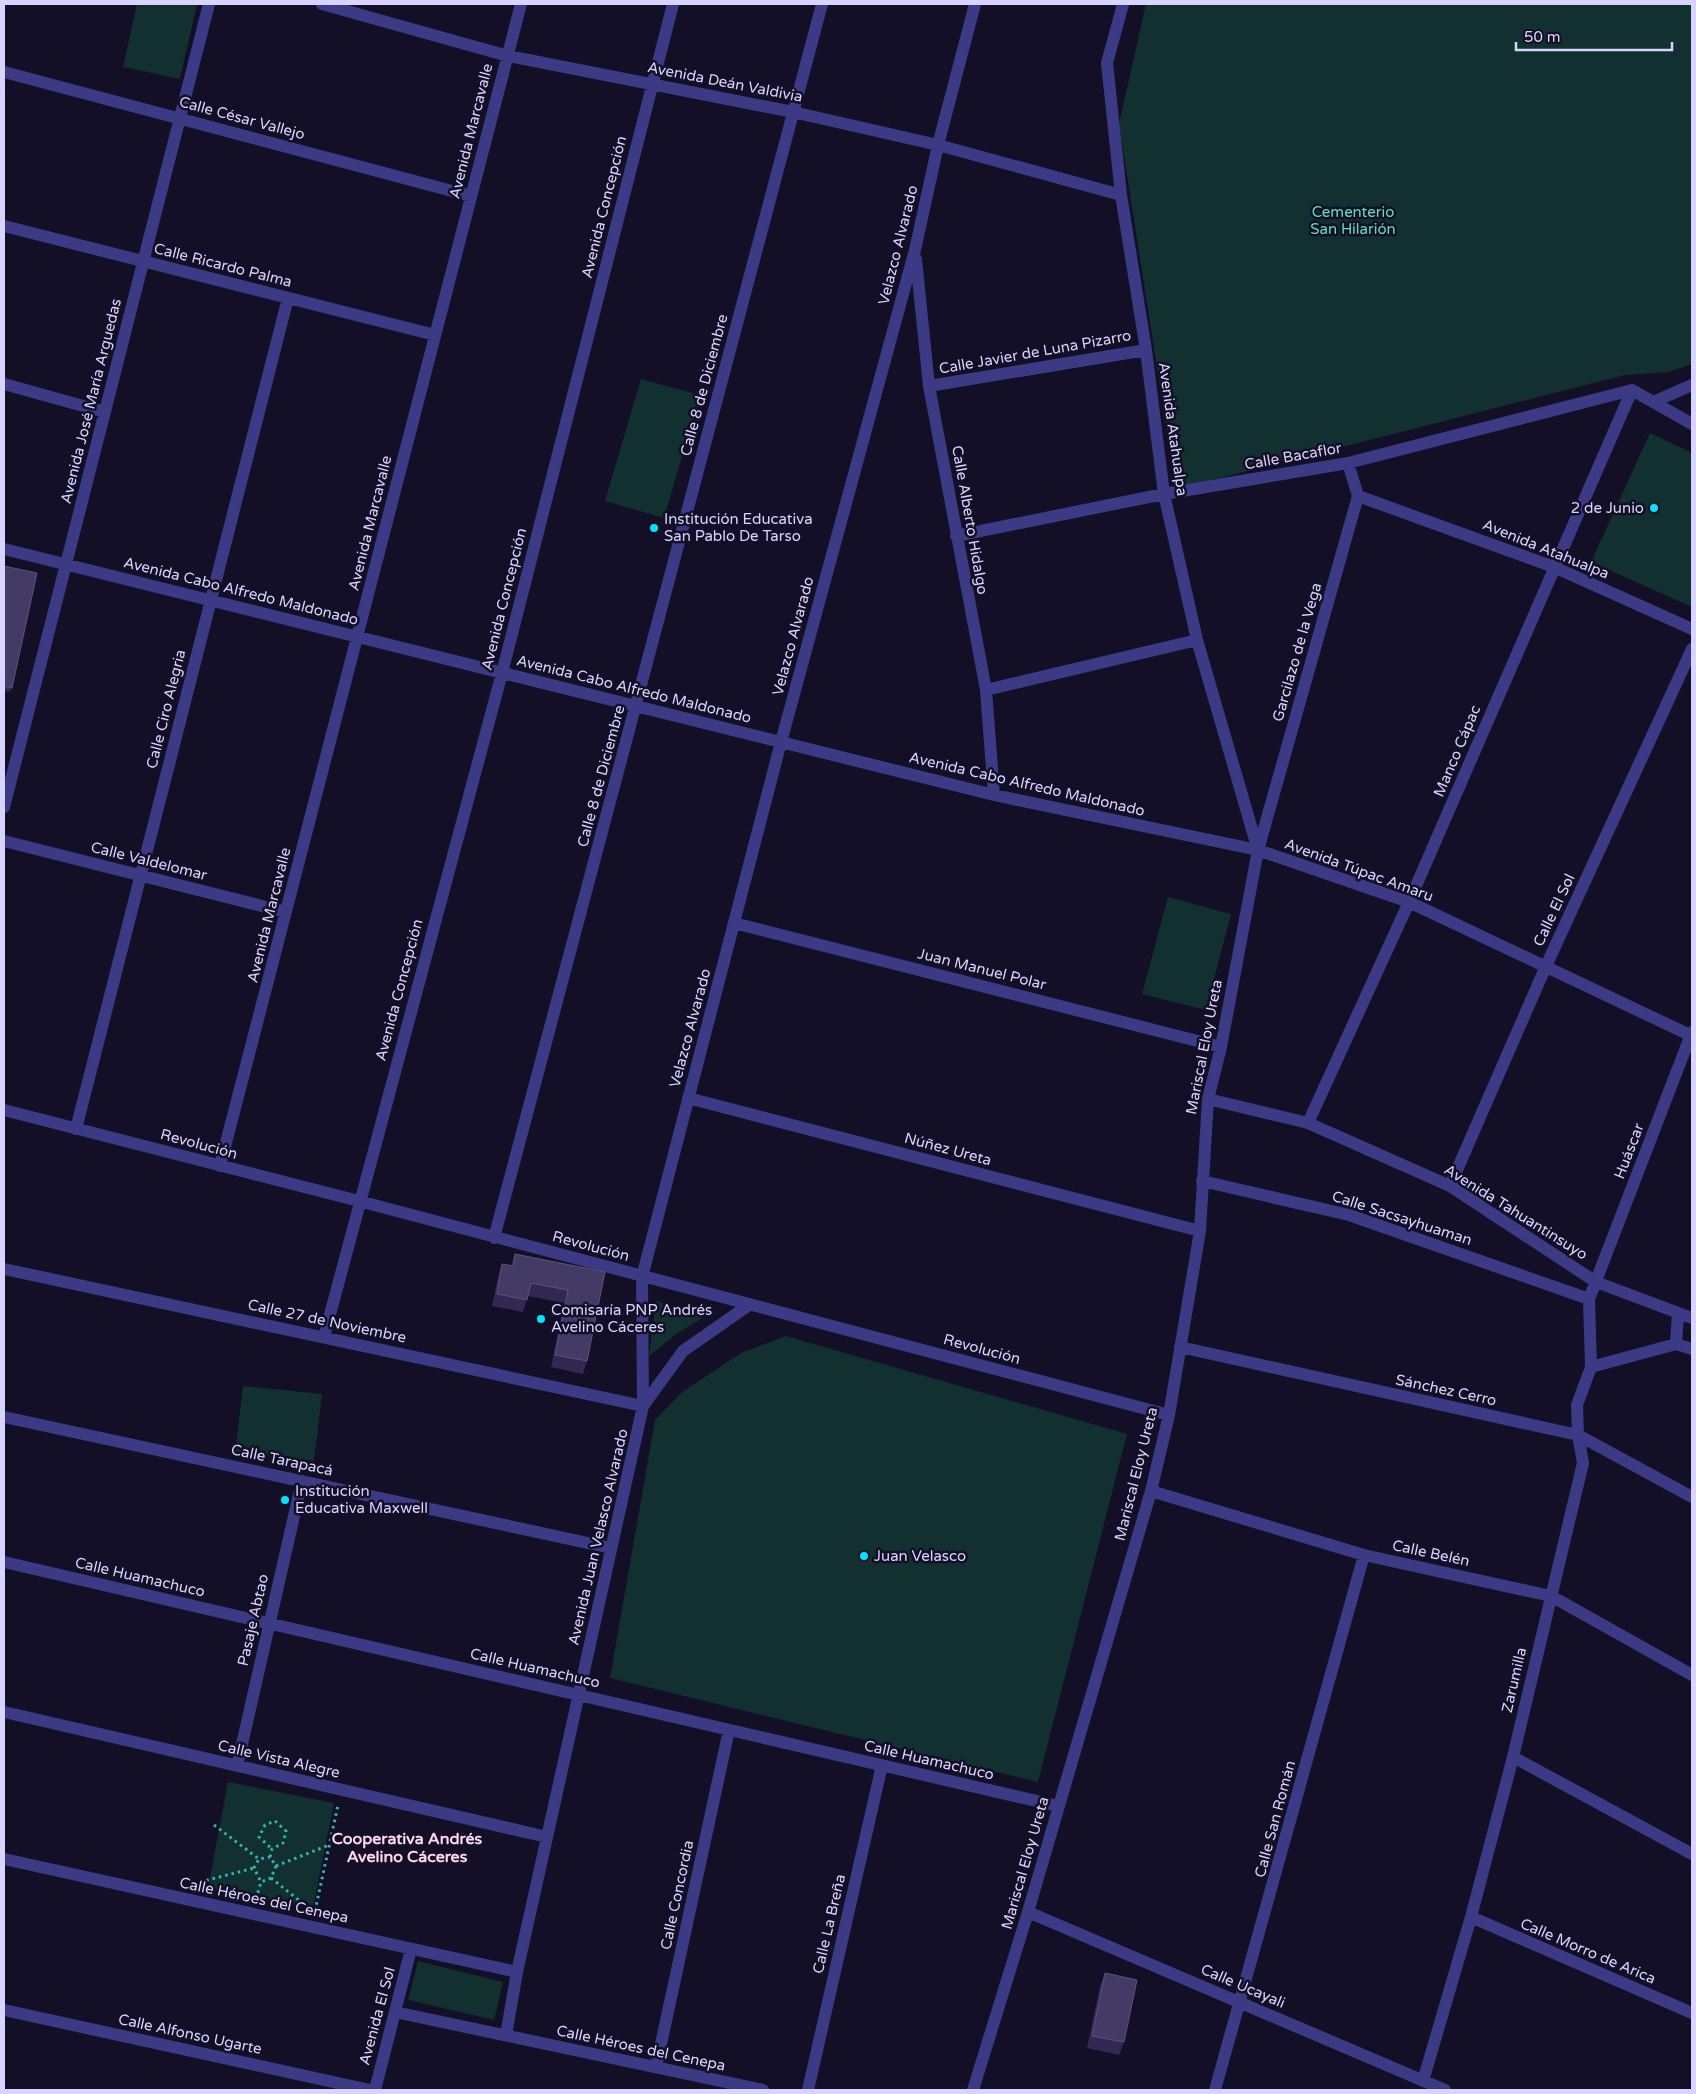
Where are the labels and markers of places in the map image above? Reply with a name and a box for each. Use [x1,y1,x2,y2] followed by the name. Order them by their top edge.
[1571,499,1644,517] place label: 2 de Junio
[1648,502,1660,514] marker: 2 de Junio
[664,510,813,545] place label: Institución Educativa San Pablo De Tarso
[648,522,660,534] marker: Institución Educativa San Pablo De Tarso
[551,1301,712,1336] place label: Comisaría PNP Andrés Avelino Cáceres
[535,1313,547,1325] marker: Comisaría PNP Andrés Avelino Cáceres
[295,1482,428,1517] place label: Institución Educativa Maxwell
[279,1494,291,1506] marker: Institución Educativa Maxwell
[874,1547,966,1565] place label: Juan Velasco
[858,1550,870,1562] marker: Juan Velasco

